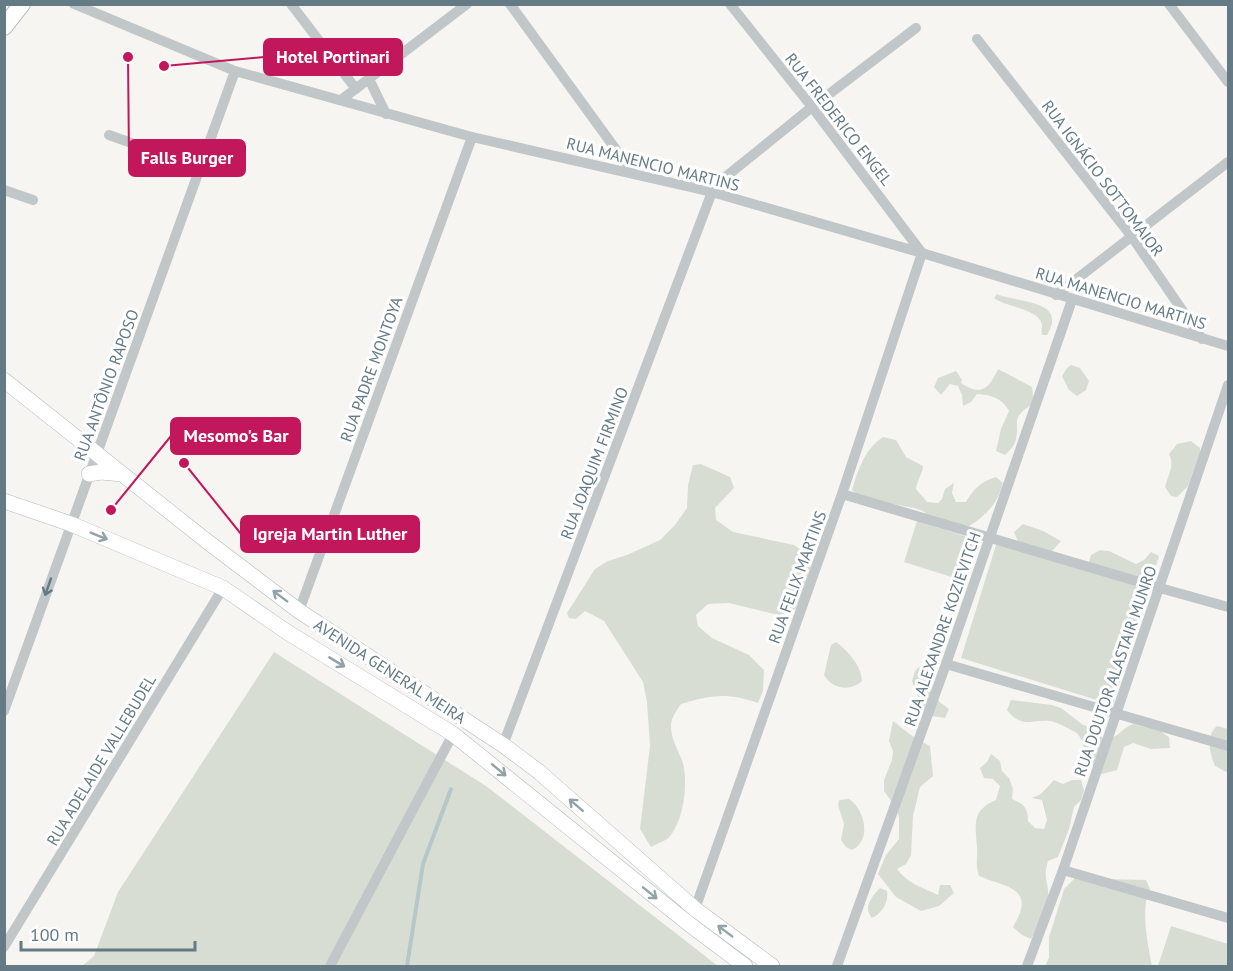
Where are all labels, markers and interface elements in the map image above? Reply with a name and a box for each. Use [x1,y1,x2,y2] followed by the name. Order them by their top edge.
[264,39,402,75] callout: Hotel Portinari
[276,45,390,68] text: Hotel Portinari
[781,49,897,189] street label: RUA FREDERICO ENGEL
[1038,96,1168,260] street label: RUA IGNÁCIO SOTTOMAIOR
[564,133,742,195] street label: RUA MANENCIO MARTINS
[129,140,245,176] callout: Falls Burger
[141,146,234,169] text: Falls Burger
[1033,262,1209,334] street label: RUA MANENCIO MARTINS
[335,293,407,444] street label: RUA PADRE MONTOYA
[69,306,143,463] street label: RUA ANTÔNIO RAPOSO
[556,384,632,542] street label: RUA JOAQUIM FIRMINO
[171,418,300,454] callout: Mesomo's Bar
[184,424,289,447] text: Mesomo's Bar
[764,508,830,646] street label: RUA FELIX MARTINS
[241,516,419,552] callout: Igreja Martin Luther
[253,522,408,545] text: Igreja Martin Luther
[899,529,985,729] street label: RUA ALEXANDRE KOZIEVITCH
[89,531,108,542] one-way arrow
[1069,563,1161,779] street label: RUA DOUTOR ALASTAIR MUNRO
[42,578,53,596] one-way arrow
[272,590,288,603] one-way arrow
[310,614,470,728] street label: AVENIDA GENERAL MEIRA
[328,657,345,669] one-way arrow
[42,671,160,849] street label: RUA ADELAIDE VALLEBUDEL
[491,763,507,776] one-way arrow
[569,798,584,812] one-way arrow
[642,886,658,899] one-way arrow
[21,914,195,952] scale bar
[30,923,79,946] text: 100 m
[717,925,733,938] one-way arrow

